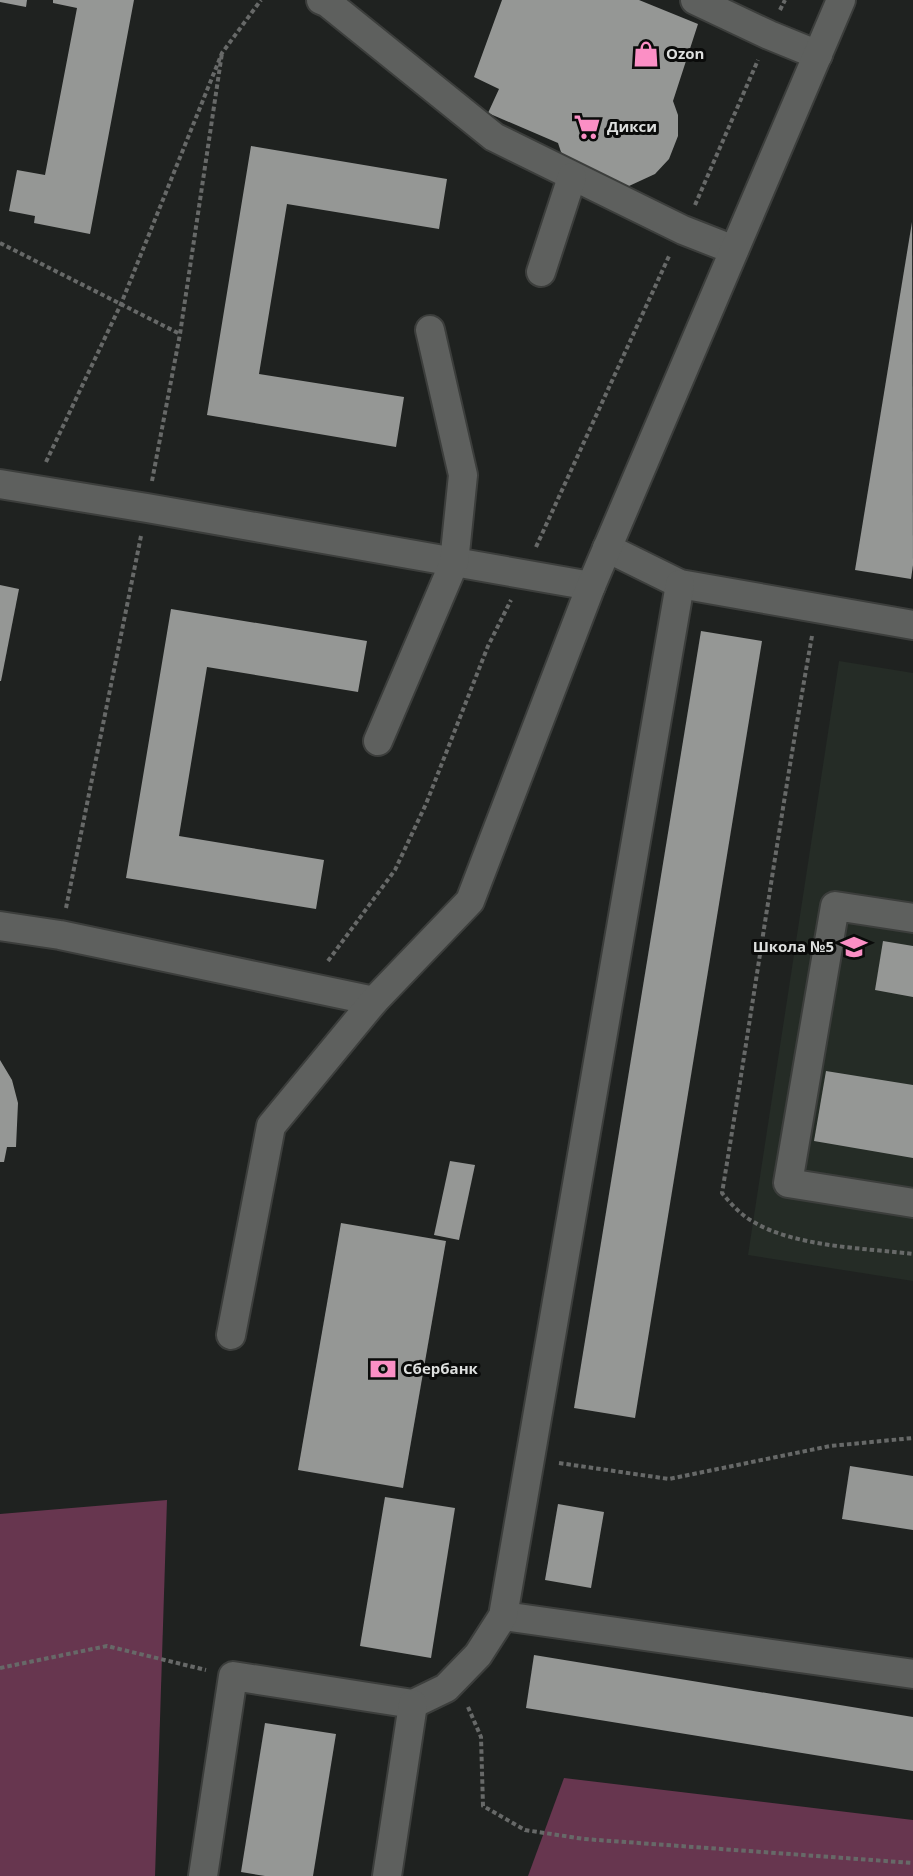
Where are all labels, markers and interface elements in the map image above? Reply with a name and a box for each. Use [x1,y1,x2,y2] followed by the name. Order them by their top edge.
[631,39,661,69] shop icon: Ozon
[666,43,704,63] place label: Ozon
[572,112,602,142] supermarket icon: Дикси
[607,116,657,136] place label: Дикси
[839,932,869,962] school or university icon: Школа №5
[753,936,834,956] place label: Школа №5
[368,1354,398,1384] bank icon: Сбербанк
[403,1358,479,1378] place label: Сбербанк

